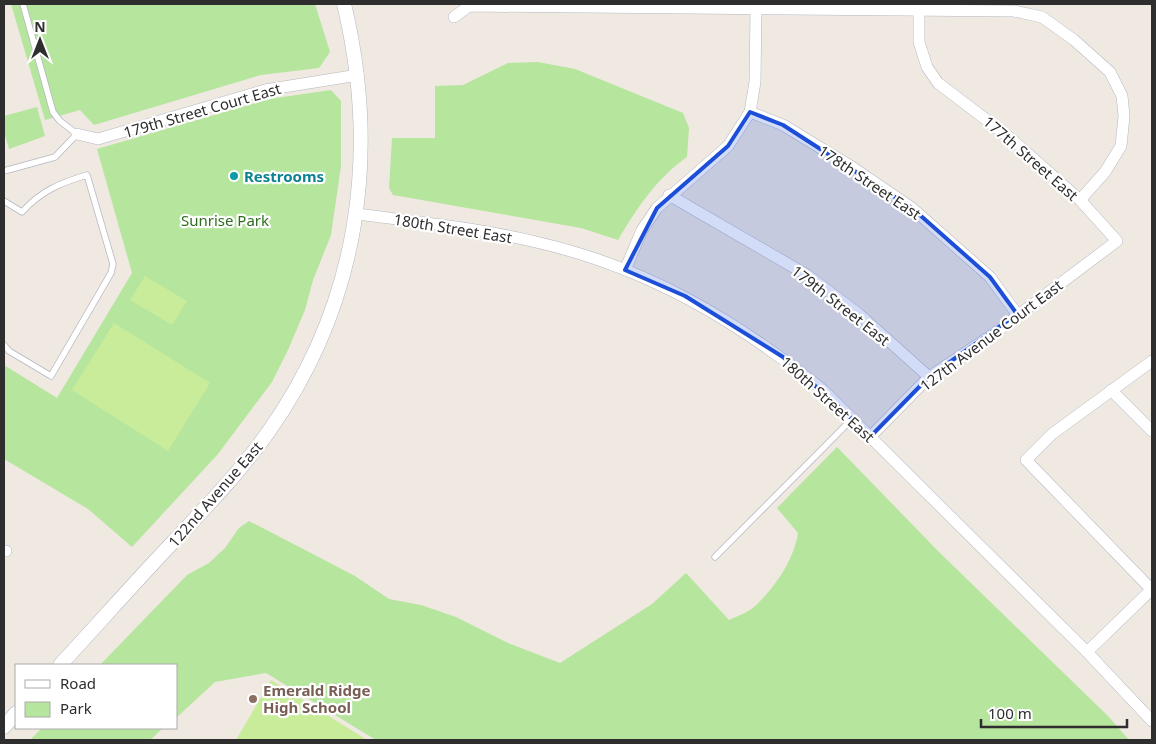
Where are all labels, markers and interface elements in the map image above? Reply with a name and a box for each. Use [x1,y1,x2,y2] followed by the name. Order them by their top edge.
[15,15,65,65] north arrow
[34,17,46,36] text: N
[121,78,284,142] street label: 179th Street Court East
[979,111,1083,205] street label: 177th Street East
[815,140,926,224] street label: 178th Street East
[244,166,324,186] place label: Restrooms
[228,170,240,182] marker: Restrooms
[392,209,514,247] street label: 180th Street East
[181,210,269,230] park label: Sunrise Park
[788,260,895,350] street label: 179th Street East
[916,274,1067,395] street label: 127th Avenue Court East
[777,352,880,447] street label: 180th Street East
[163,436,267,551] street label: 122nd Avenue East
[15,664,178,729] legend
[60,673,96,693] text: Road
[263,680,371,717] place label: Emerald Ridge High School
[247,693,259,705] marker: Emerald Ridge High School
[981,696,1127,728] scale bar
[60,698,92,718] text: Park
[988,703,1032,723] text: 100 m

